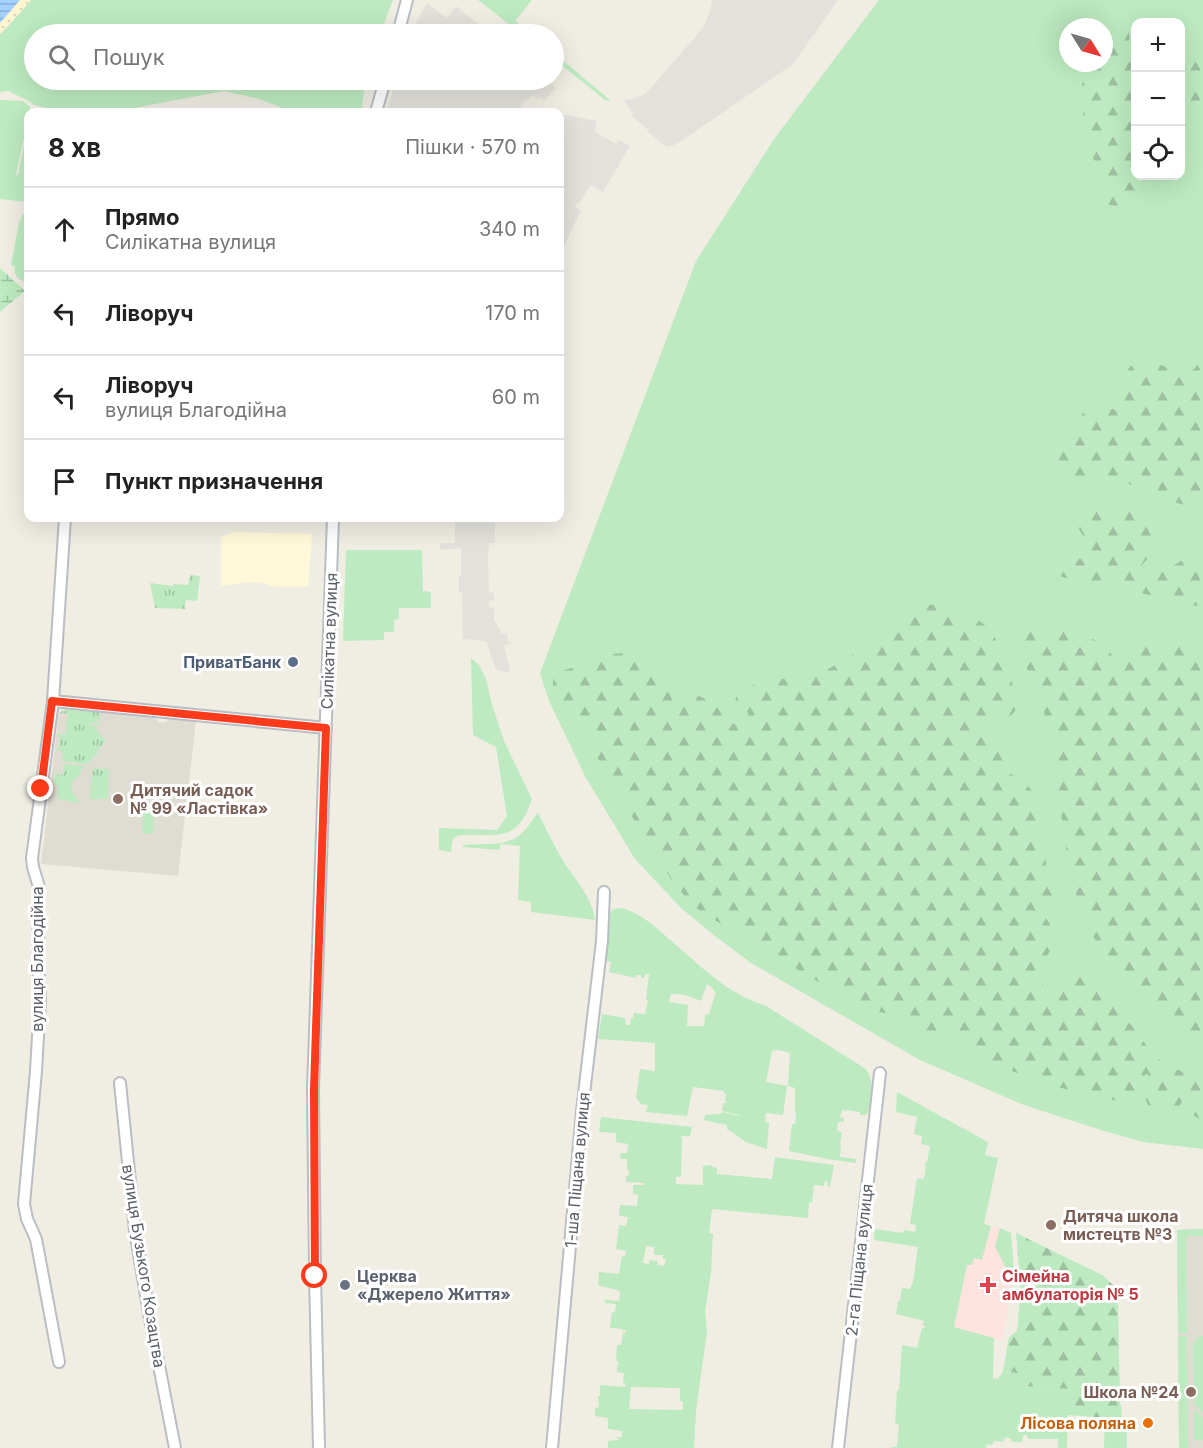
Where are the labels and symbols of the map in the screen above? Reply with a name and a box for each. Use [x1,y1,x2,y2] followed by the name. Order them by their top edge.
[1059,18,1113,72] north arrow
[317,572,341,710] street label: Силікатна вулиця
[183,652,282,672] place label: ПриватБанк
[286,655,300,669] marker: ПриватБанк
[27,775,53,801] route end
[130,780,268,818] place label: Дитячий садок № 99 «Ластівка»
[111,792,125,806] marker: Дитячий садок № 99 «Ластівка»
[27,886,47,1032] street label: вулиця Благодійна
[560,1091,594,1249] street label: 1-ша Піщана вулиця
[118,1163,170,1369] street label: вулиця Бузького Козацтва
[841,1183,877,1337] street label: 2-га Піщана вулиця
[1063,1206,1178,1244] place label: Дитяча школа мистецтв №3
[1044,1218,1058,1232] marker: Дитяча школа мистецтв №3
[301,1262,327,1288] route start
[357,1266,511,1304] place label: Церква «Джерело Життя»
[1002,1266,1139,1304] place label: Сімейна амбулаторія № 5
[979,1276,997,1294] marker: Сімейна амбулаторія № 5
[338,1278,352,1292] marker: Церква «Джерело Життя»
[1083,1382,1179,1402] place label: Школа №24
[1184,1385,1198,1399] marker: Школа №24
[1020,1413,1136,1433] place label: Лісова поляна
[1141,1416,1155,1430] marker: Лісова поляна

